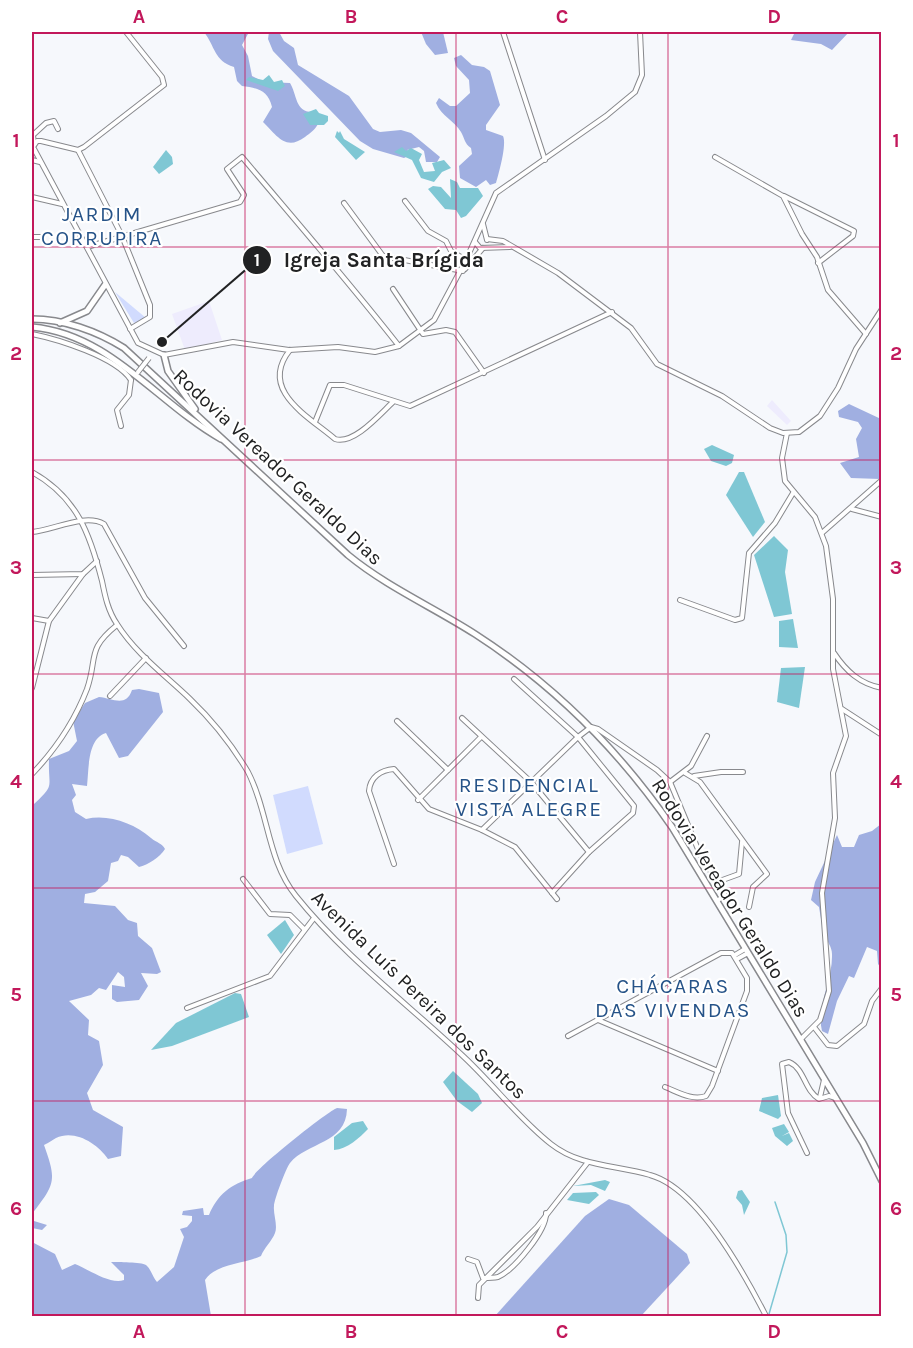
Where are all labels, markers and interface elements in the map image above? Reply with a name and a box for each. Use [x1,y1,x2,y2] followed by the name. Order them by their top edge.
[133,5,146,28] text: A
[345,5,357,28] text: B
[556,5,568,28] text: C
[767,5,781,28] text: D
[12,129,20,152] text: 1
[892,129,900,152] text: 1
[41,202,163,250] district label: JARDIM CORRUPIRA
[242,241,496,280] callout: Igreja Santa Brígida
[284,248,484,272] text: Igreja Santa Brígida
[254,249,260,271] text: 1
[10,342,22,365] text: 2
[890,342,902,365] text: 2
[169,364,387,570] street label: Rodovia Vereador Geraldo Dias
[10,556,22,579] text: 3
[890,556,902,579] text: 3
[10,770,22,793] text: 4
[890,770,902,793] text: 4
[456,773,602,821] district label: RESIDENCIAL VISTA ALEGRE
[647,774,813,1022] street label: Rodovia Vereador Geraldo Dias
[307,886,531,1104] street label: Avenida Luís Pereira dos Santos
[595,974,751,1022] district label: CHÁCARAS DAS VIVENDAS
[10,983,22,1006] text: 5
[890,983,902,1006] text: 5
[10,1197,22,1220] text: 6
[890,1197,902,1220] text: 6
[133,1320,146,1343] text: A
[345,1320,357,1343] text: B
[556,1320,568,1343] text: C
[767,1320,781,1343] text: D

